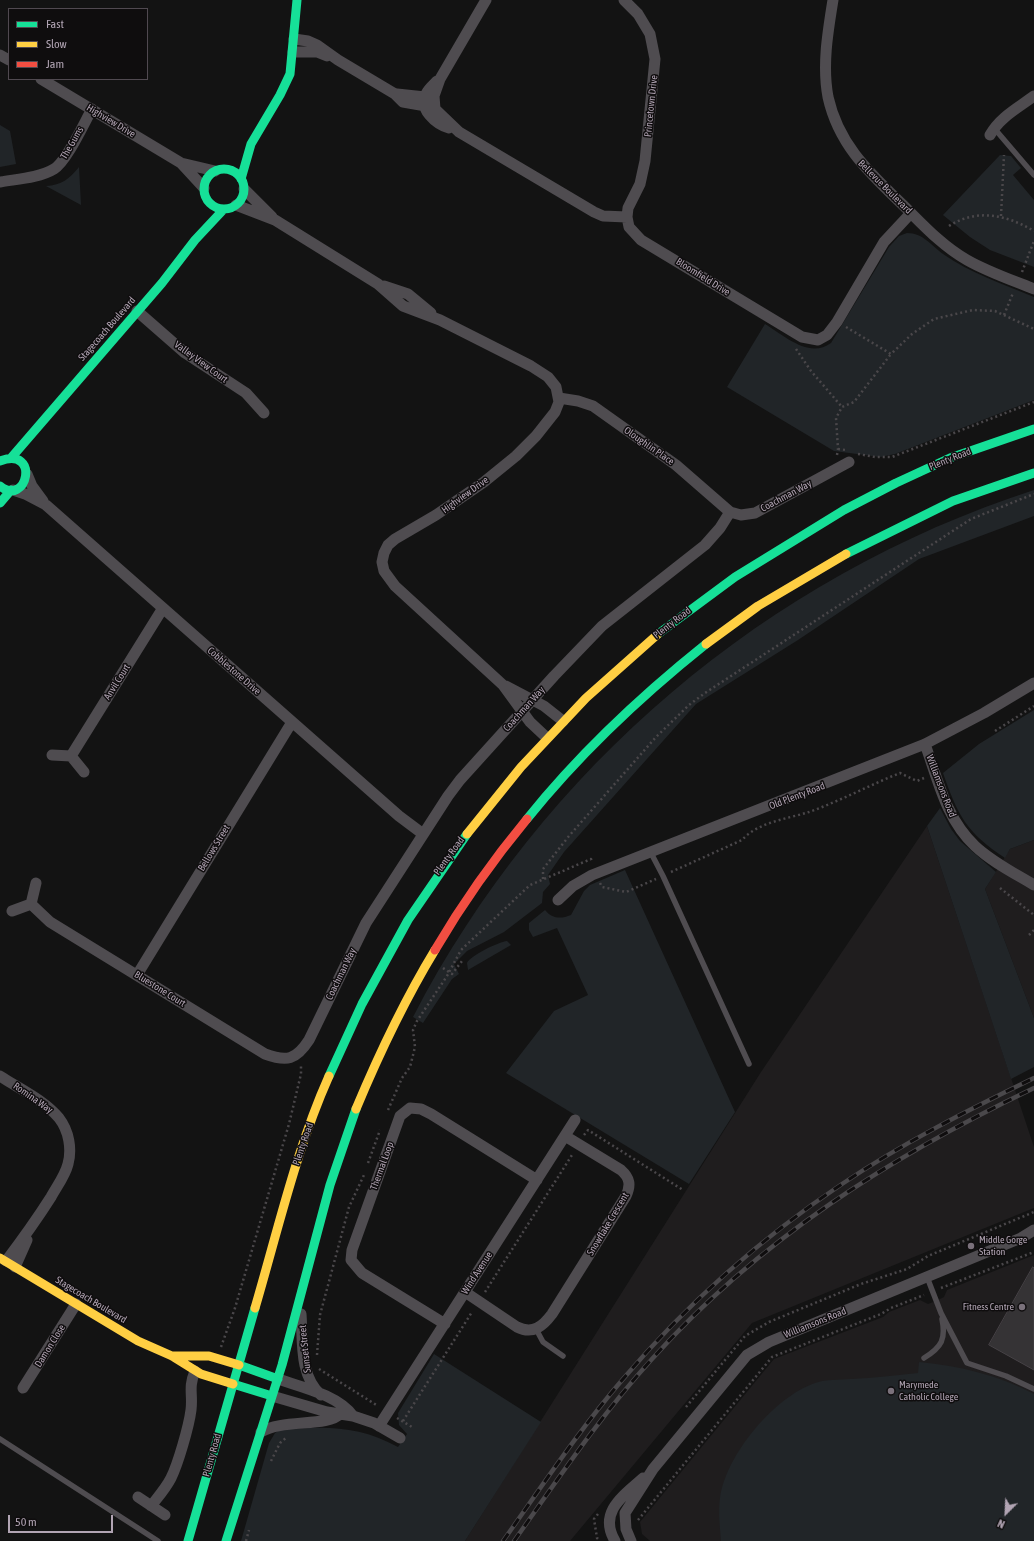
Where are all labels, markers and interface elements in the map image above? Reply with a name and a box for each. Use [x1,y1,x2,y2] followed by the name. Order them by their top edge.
[8,8,148,80] legend
[46,17,64,31] text: Fast
[46,37,67,51] text: Slow
[46,57,64,71] text: Jam
[642,74,660,138] street label: Princetown Drive
[84,102,138,140] street label: Highview Drive
[58,124,86,162] street label: The Gums
[856,158,914,216] street label: Bellevue Boulevard
[674,256,732,298] street label: Bloomfield Drive
[76,295,138,363] street label: Stagecoach Boulevard
[172,339,230,385] street label: Valley View Court
[622,424,676,468] street label: Oloughlin Place
[927,445,973,473] street label: Plenty Road
[439,474,491,516] street label: Highview Drive
[758,478,814,514] street label: Coachman Way
[651,605,693,641] street label: Plenty Road
[205,645,263,697] street label: Cobblestone Drive
[101,662,133,702] street label: Anvil Court
[501,684,547,734] street label: Coachman Way
[924,753,958,819] street label: Williamsons Road
[767,780,827,812] street label: Old Plenty Road
[195,823,233,873] street label: Bellows Street
[431,835,467,877] street label: Plenty Road
[323,946,359,1002] street label: Coachman Way
[132,968,188,1010] street label: Bluestone Court
[11,1080,55,1116] street label: Romina Way
[290,1121,316,1167] street label: Plenty Road
[368,1140,396,1192] street label: Thermal Loop
[585,1190,631,1258] street label: Snowflake Crescent
[979,1234,1027,1258] place label: Middle Gorge Station
[966,1241,976,1251] marker: Middle Gorge Station
[459,1250,495,1296] street label: Wind Avenue
[53,1274,129,1326] street label: Stagecoach Boulevard
[963,1301,1014,1313] place label: Fitness Centre
[1017,1302,1027,1312] marker: Fitness Centre
[782,1305,848,1341] street label: Williamsons Road
[32,1322,68,1370] street label: Damon Close
[297,1324,313,1374] street label: Sunset Street
[899,1379,958,1402] place label: Marymede Catholic College
[886,1386,896,1396] marker: Marymede Catholic College
[200,1432,224,1478] street label: Plenty Road
[986,1493,1026,1533] north arrow
[10,1507,115,1533] scale bar
[15,1515,37,1529] text: 50 m
[996,1517,1007,1531] text: N

